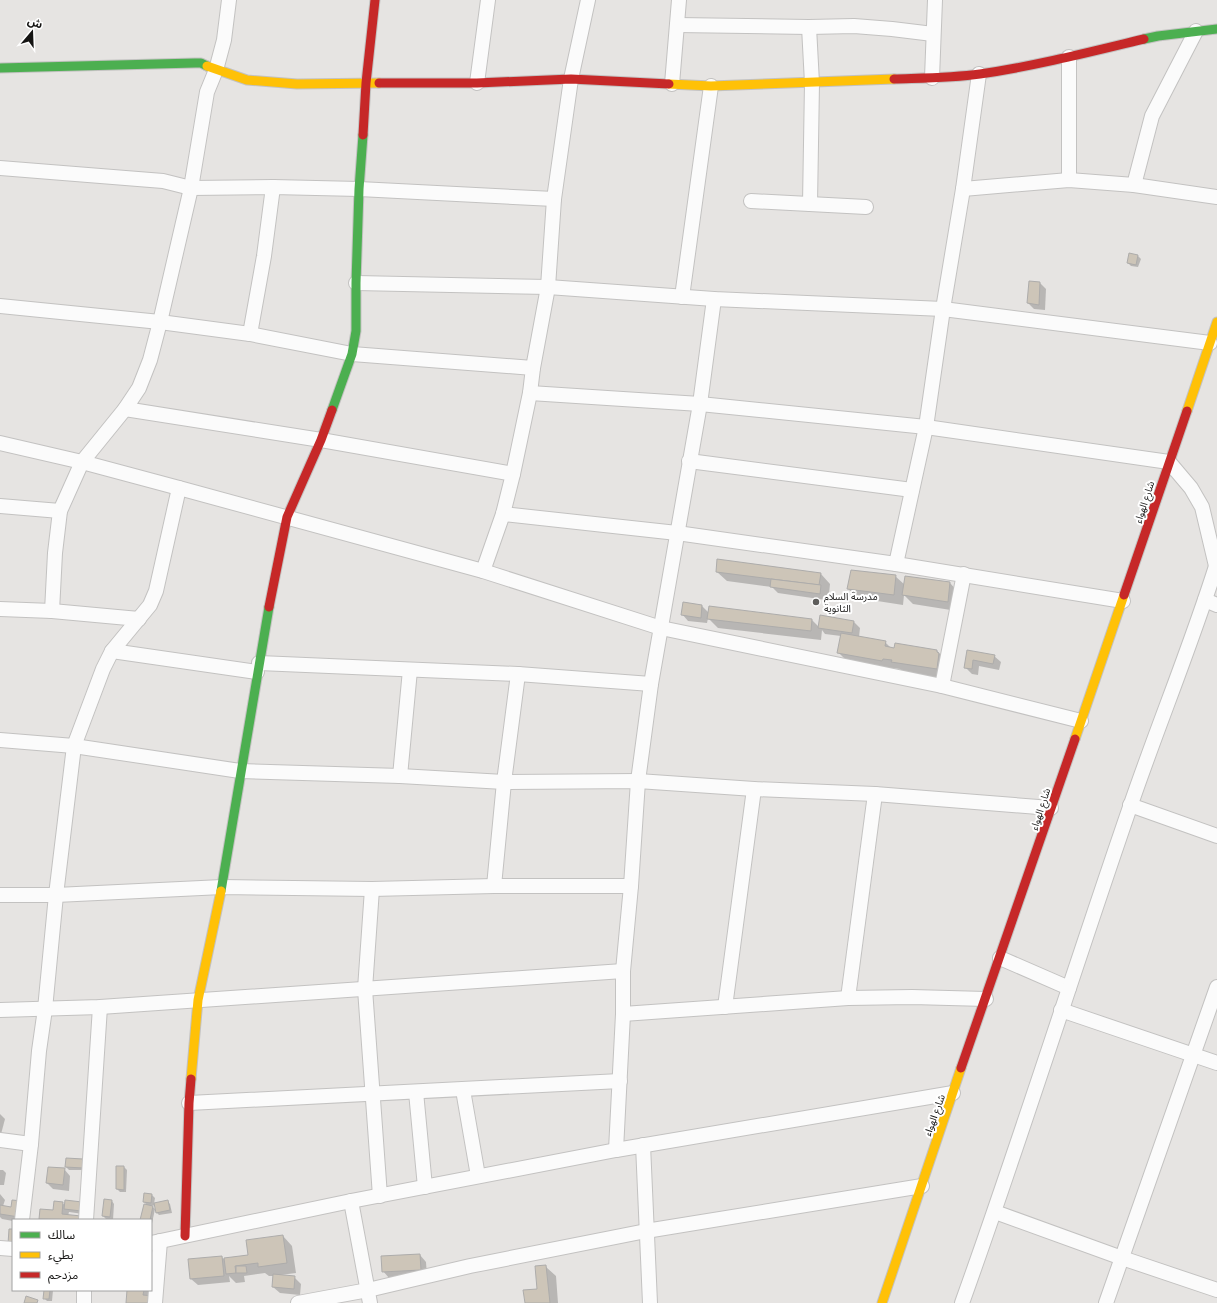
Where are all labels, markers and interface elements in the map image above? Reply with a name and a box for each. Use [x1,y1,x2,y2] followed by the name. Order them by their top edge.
[12,12,52,52] north arrow
[26,13,45,32] text: ش
[1132,479,1158,525] street label: شارع الهواء
[824,590,878,615] place label: مدرسة السلام الثانوية
[811,597,821,607] marker: مدرسة السلام الثانوية
[1028,786,1054,832] street label: شارع الهواء
[921,1092,949,1138] street label: شارع الهواء
[12,1219,152,1291] legend
[48,1227,75,1242] text: سالك
[48,1247,74,1265] text: بطيء
[48,1267,78,1284] text: مزدحم

